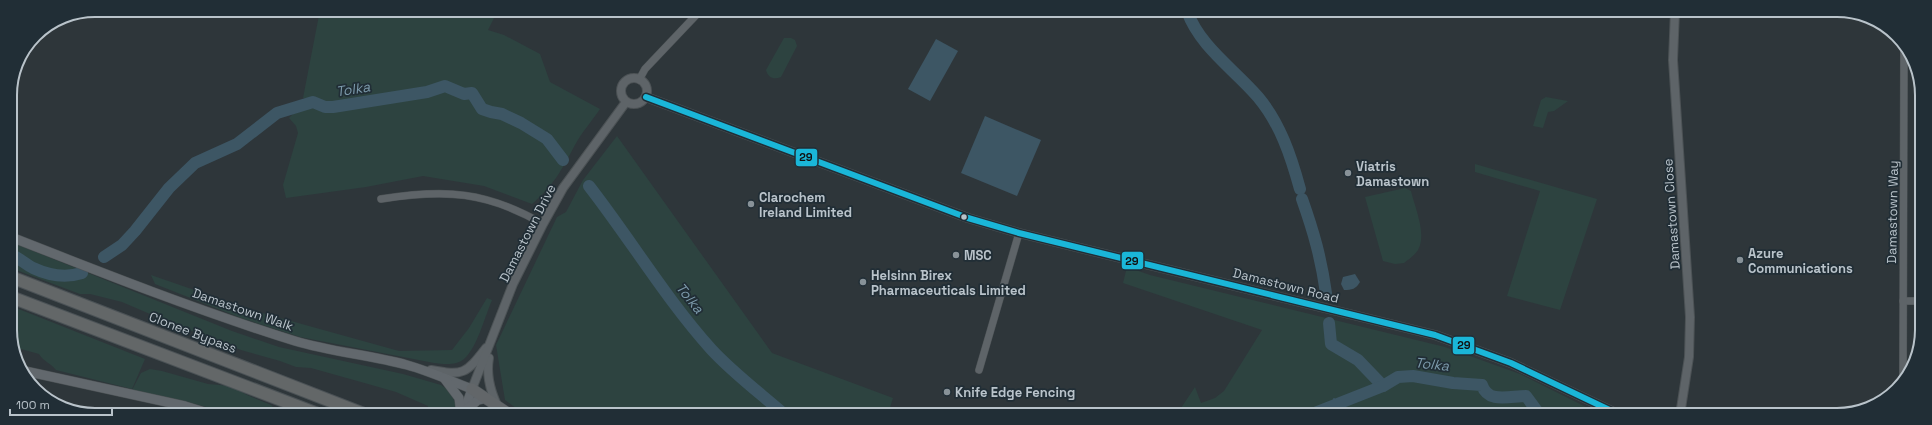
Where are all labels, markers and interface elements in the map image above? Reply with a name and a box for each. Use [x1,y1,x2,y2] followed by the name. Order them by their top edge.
[335,77,372,101] water label: Tolka
[795,148,818,167] line badge: 29
[799,150,813,164] text: 29
[1356,158,1429,190] place label: Viatris Damastown
[1659,158,1684,270] street label: Damastown Close
[1883,160,1902,264] street label: Damastown Way
[1343,168,1353,178] marker: Viatris Damastown
[495,181,560,285] street label: Damastown Drive
[759,189,852,221] place label: Clarochem Ireland Limited
[746,199,756,209] marker: Clarochem Ireland Limited
[959,212,969,222] unlabelled marker
[1748,245,1853,277] place label: Azure Communications
[964,247,992,264] place label: MSC
[951,250,961,260] marker: MSC
[1121,251,1144,270] line badge: 29
[1125,254,1139,268] text: 29
[1735,255,1745,265] marker: Azure Communications
[1231,264,1341,307] street label: Damastown Road
[871,267,1026,299] place label: Helsinn Birex Pharmaceuticals Limited
[858,277,868,287] marker: Helsinn Birex Pharmaceuticals Limited
[672,279,708,318] water label: Tolka
[190,284,296,335] street label: Damastown Walk
[147,308,239,357] street label: Clonee Bypass
[1452,336,1475,355] line badge: 29
[1457,338,1471,352] text: 29
[1414,353,1451,375] water label: Tolka
[955,384,1075,401] place label: Knife Edge Fencing
[942,387,952,397] marker: Knife Edge Fencing
[10,391,112,417] scale bar
[16,397,50,413] text: 100 m

